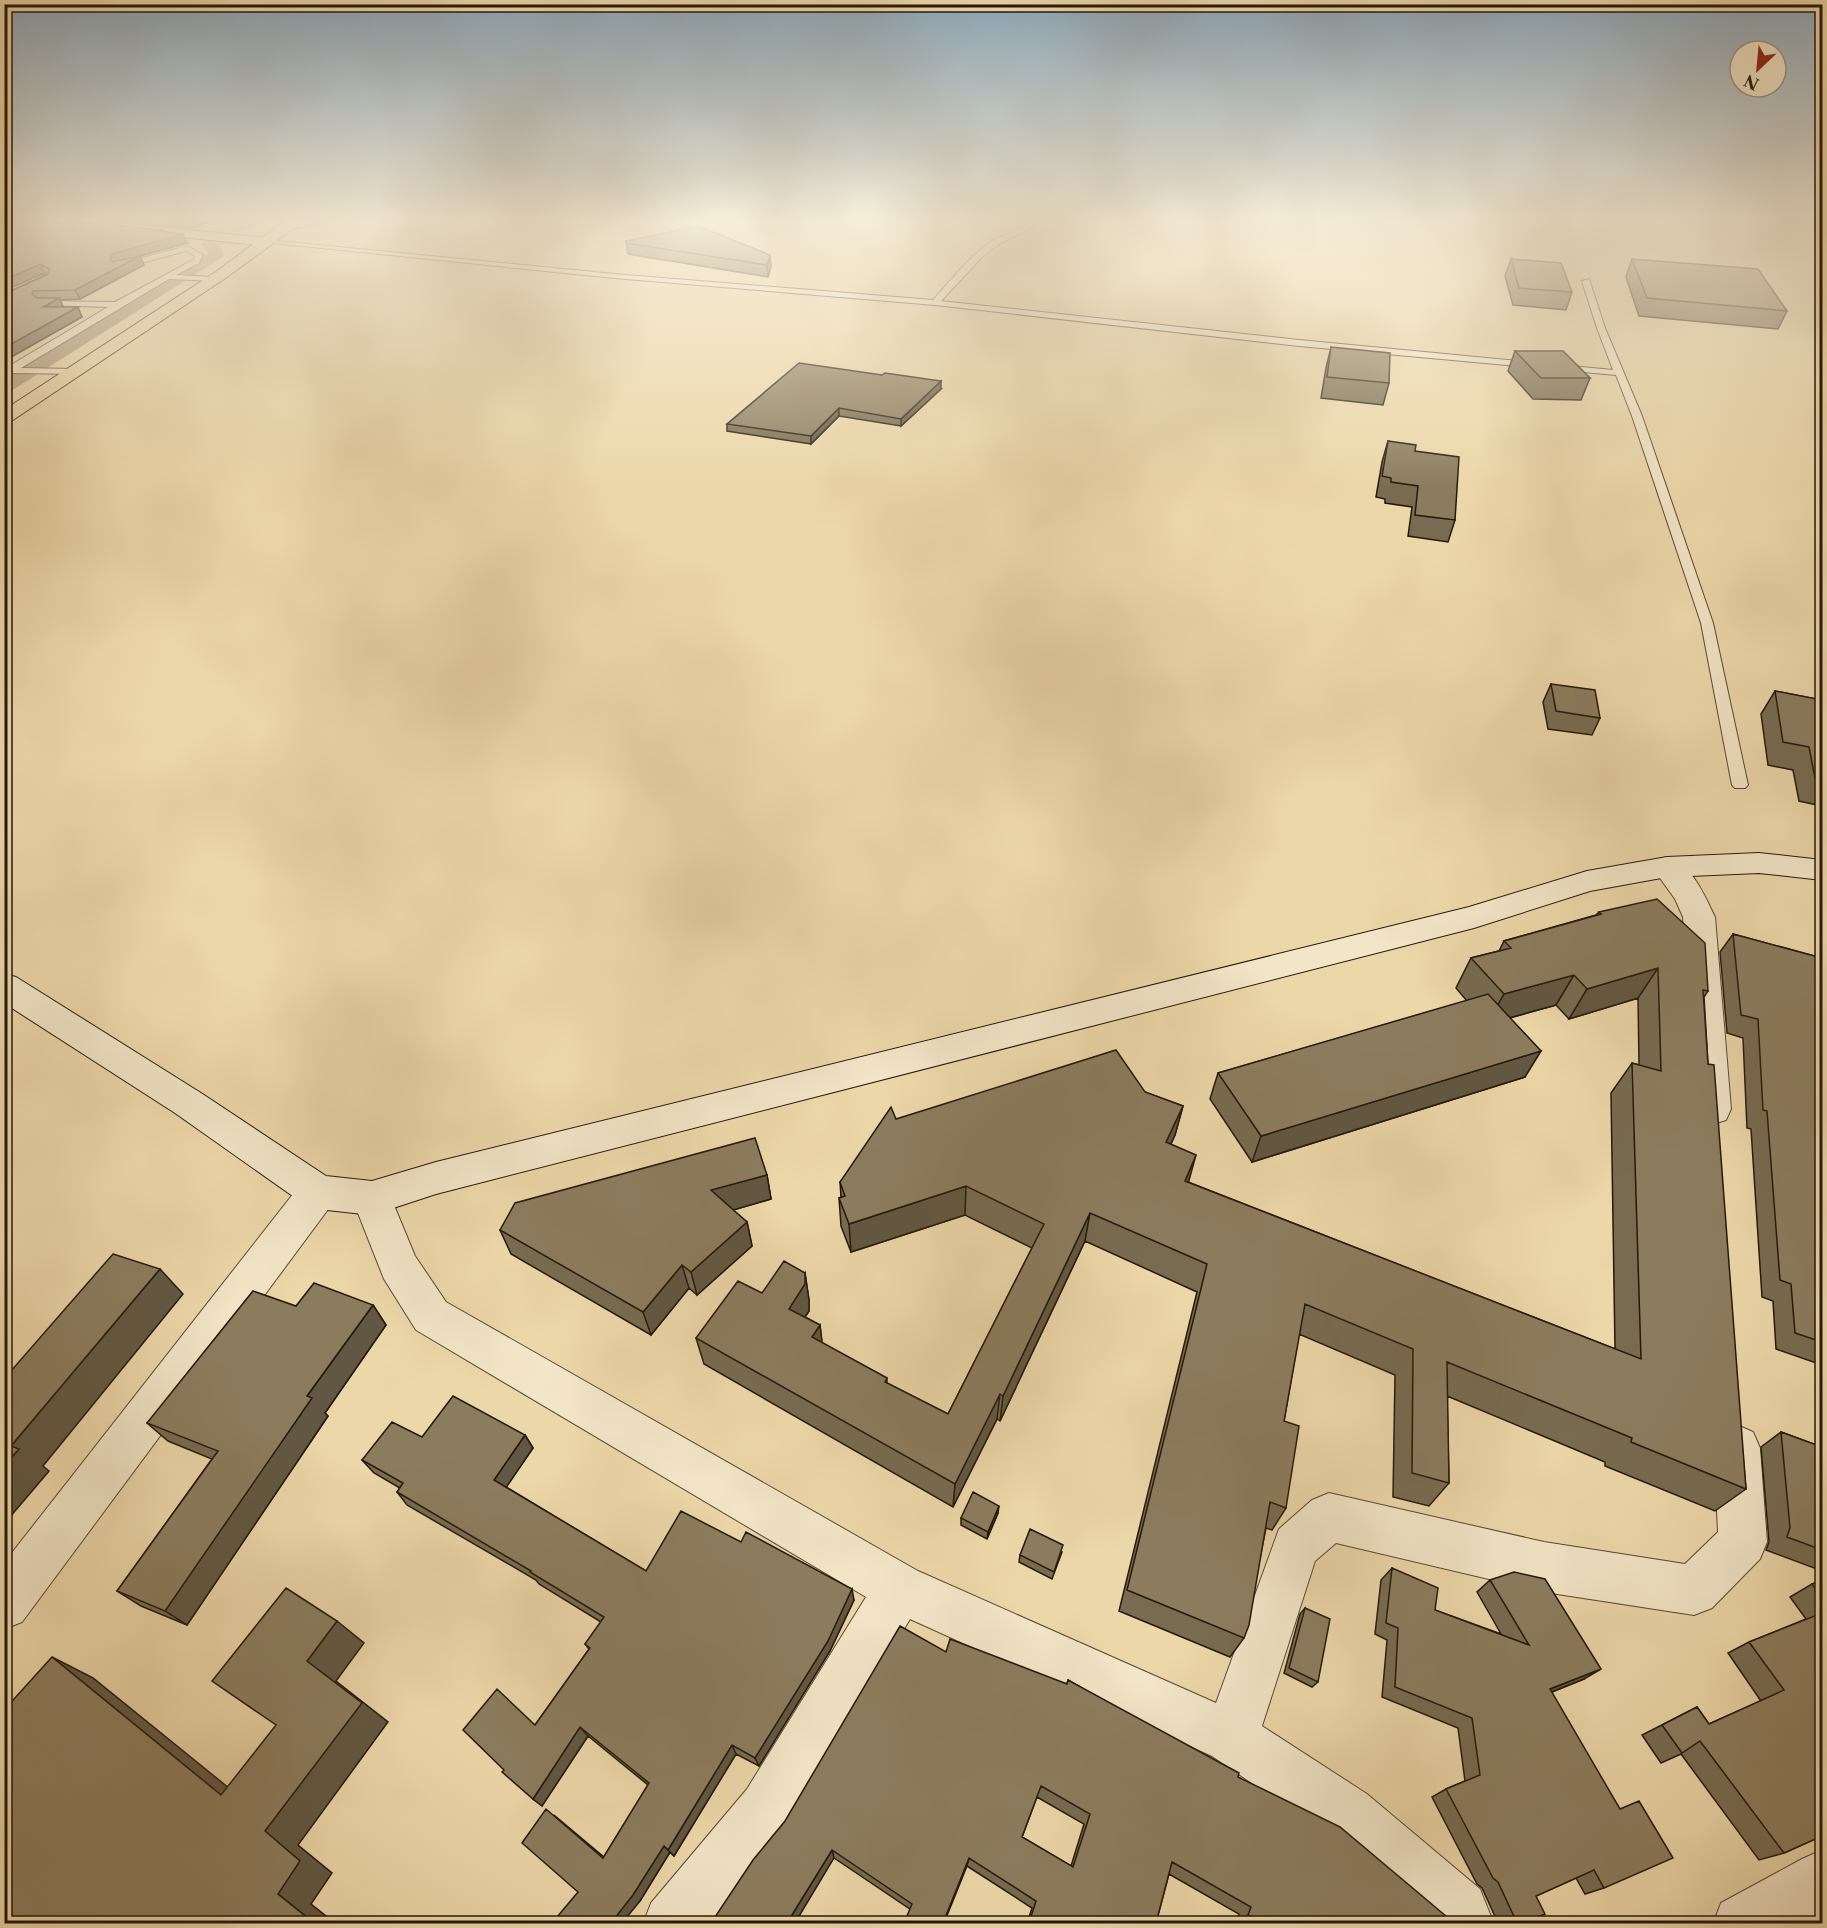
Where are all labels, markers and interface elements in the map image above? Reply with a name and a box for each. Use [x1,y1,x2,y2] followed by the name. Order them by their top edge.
[1728,39,1788,99] north arrow
[1741,70,1762,95] text: N

